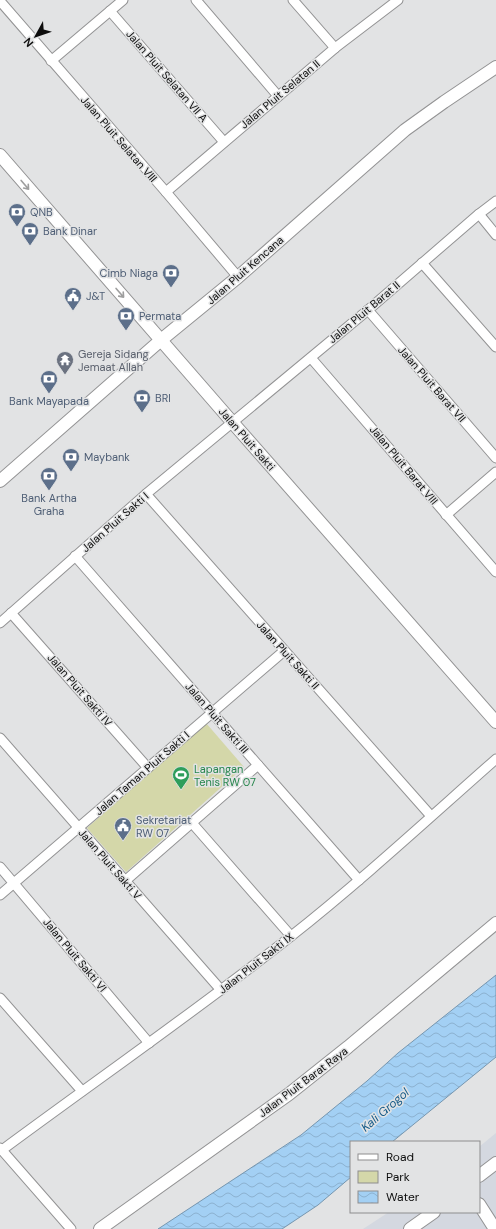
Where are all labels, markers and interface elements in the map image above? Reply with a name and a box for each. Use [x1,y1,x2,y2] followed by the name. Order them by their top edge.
[16,16,56,56] north arrow
[123,27,211,125] street label: Jalan Pluit Selatan VII A
[20,35,36,50] text: N
[237,57,323,131] street label: Jalan Pluit Selatan II
[78,93,160,185] street label: Jalan Pluit Selatan VIII
[21,179,30,190] one-way arrow
[7,202,27,227] bank icon: QNB
[30,205,53,219] place label: QNB
[20,221,40,246] bank icon: Bank Dinar
[43,224,97,238] place label: Bank Dinar
[204,233,286,307] street label: Jalan Pluit Kencana
[161,263,181,288] bank icon: Cimb Niaga
[100,266,158,280] place label: Cimb Niaga
[325,278,403,346] street label: Jalan Pluit Barat II
[63,286,83,311] public building icon: J&T
[115,288,124,299] one-way arrow
[86,289,105,303] place label: J&T
[116,306,136,331] bank icon: Permata
[139,309,181,323] place label: Permata
[395,343,469,425] street label: Jalan Pluit Barat VII
[78,347,149,374] place label: Gereja Sidang Jemaat Allah
[55,350,75,375] temple icon: Gereja Sidang Jemaat Allah
[39,369,59,394] bank icon: Bank Mayapada
[132,388,152,413] bank icon: BRI
[155,391,171,405] place label: BRI
[9,394,89,408] place label: Bank Mayapada
[216,405,278,473] street label: Jalan Pluit Sakti
[367,423,441,507] street label: Jalan Pluit Barat VIII
[61,447,81,472] bank icon: Maybank
[84,450,130,464] place label: Maybank
[39,466,59,491] bank icon: Bank Artha Graha
[79,489,151,555] street label: Jalan Pluit Sakti I
[21,491,77,518] place label: Bank Artha Graha
[254,618,322,692] street label: Jalan Pluit Sakti II
[45,651,116,730] street label: Jalan Pluit Sakti IV
[182,680,252,756] street label: Jalan Pluit Sakti III
[92,728,192,818] street label: Jalan Taman Pluit Sakti I
[194,762,256,789] place label: Lapangan Tenis RW 07
[171,765,191,790] sports icon: Lapangan Tenis RW 07
[136,813,191,840] place label: Sekretariat RW 07
[113,816,133,841] public building icon: Sekretariat RW 07
[75,826,145,903] street label: Jalan Pluit Sakti V
[40,915,110,995] street label: Jalan Pluit Sakti VI
[216,929,297,997] street label: Jalan Pluit Sakti IX
[256,1044,350,1120] street label: Jalan Pluit Barat Raya
[358,1084,413,1135] water label: Kali Grogol
[350,1141,480,1213] legend
[386,1149,414,1165] text: Road
[386,1169,410,1185] text: Park
[386,1189,420,1205] text: Water

